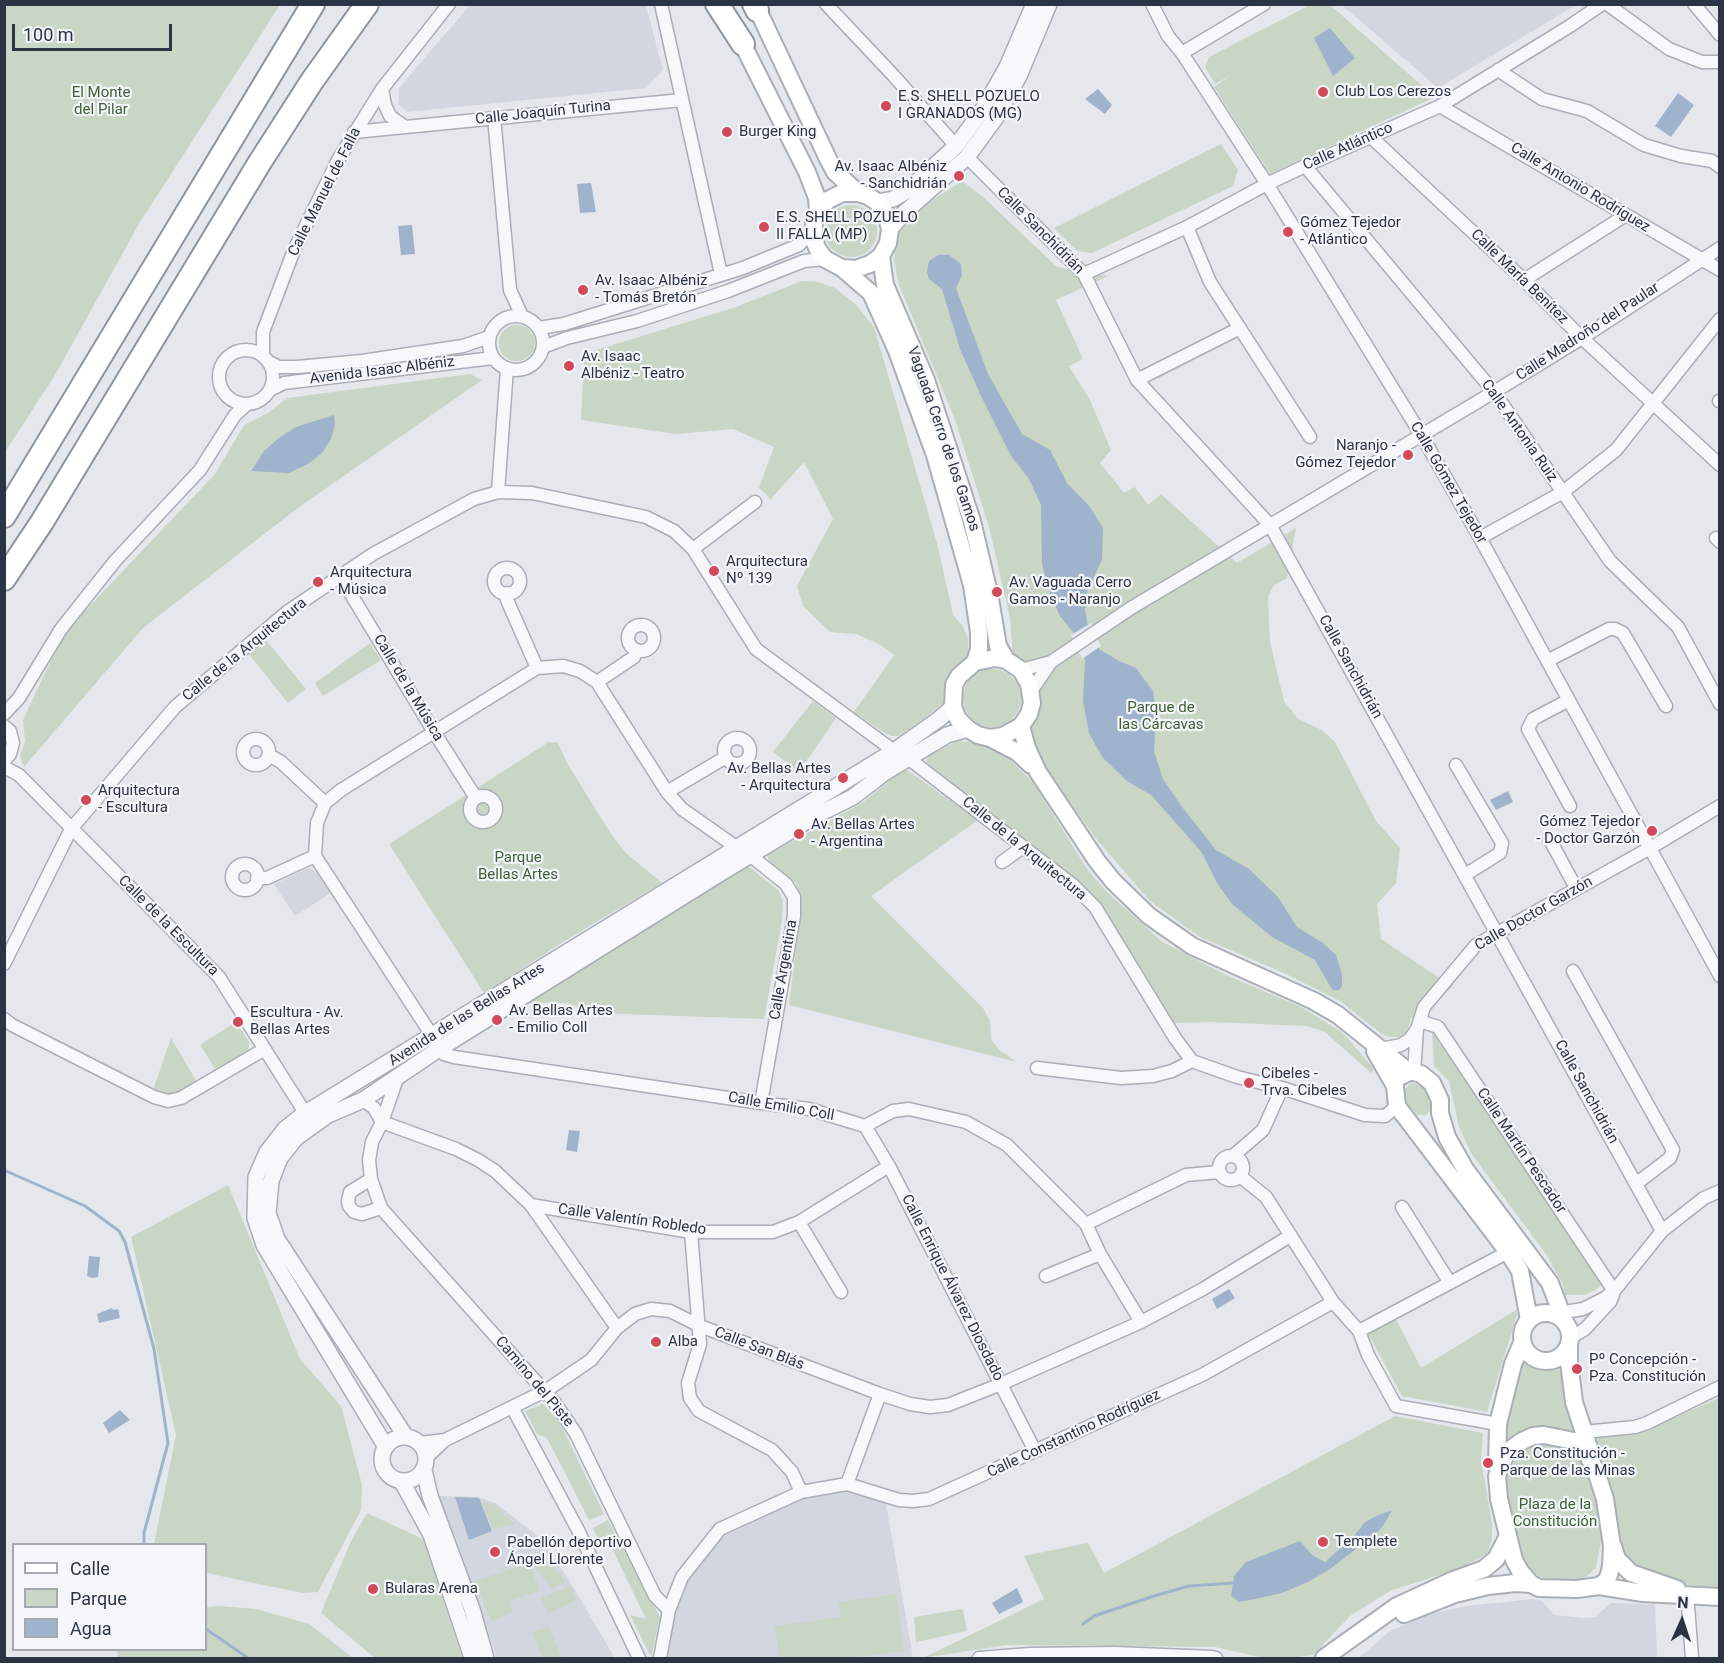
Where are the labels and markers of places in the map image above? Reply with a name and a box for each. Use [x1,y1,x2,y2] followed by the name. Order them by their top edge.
[1335,83,1451,101] place label: Club Los Cerezos
[1316,85,1330,99] marker: Club Los Cerezos
[898,88,1040,123] place label: E.S. SHELL POZUELO I GRANADOS (MG)
[879,99,893,113] marker: E.S. SHELL POZUELO I GRANADOS (MG)
[739,123,817,141] place label: Burger King
[720,125,734,139] marker: Burger King
[835,158,947,193] place label: Av. Isaac Albéniz - Sanchidrián
[952,169,966,183] marker: Av. Isaac Albéniz - Sanchidrián
[776,209,918,244] place label: E.S. SHELL POZUELO II FALLA (MP)
[1300,214,1401,249] place label: Gómez Tejedor - Atlántico
[757,220,771,234] marker: E.S. SHELL POZUELO II FALLA (MP)
[1281,225,1295,239] marker: Gómez Tejedor - Atlántico
[595,272,707,307] place label: Av. Isaac Albéniz - Tomás Bretón
[576,283,590,297] marker: Av. Isaac Albéniz - Tomás Bretón
[581,348,685,383] place label: Av. Isaac Albéniz - Teatro
[562,359,576,373] marker: Av. Isaac Albéniz - Teatro
[1295,437,1396,472] place label: Naranjo - Gómez Tejedor
[1401,448,1415,462] marker: Naranjo - Gómez Tejedor
[726,553,808,588] place label: Arquitectura Nº 139
[330,564,412,599] place label: Arquitectura - Música
[707,564,721,578] marker: Arquitectura Nº 139
[1009,574,1131,609] place label: Av. Vaguada Cerro Gamos - Naranjo
[311,575,325,589] marker: Arquitectura - Música
[990,585,1004,599] marker: Av. Vaguada Cerro Gamos - Naranjo
[727,760,831,795] place label: Av. Bellas Artes - Arquitectura
[836,771,850,785] marker: Av. Bellas Artes - Arquitectura
[98,782,180,817] place label: Arquitectura - Escultura
[79,793,93,807] marker: Arquitectura - Escultura
[1536,813,1640,848] place label: Gómez Tejedor - Doctor Garzón
[811,816,915,851] place label: Av. Bellas Artes - Argentina
[1645,824,1659,838] marker: Gómez Tejedor - Doctor Garzón
[792,827,806,841] marker: Av. Bellas Artes - Argentina
[509,1002,613,1037] place label: Av. Bellas Artes - Emilio Coll
[250,1004,344,1039] place label: Escultura - Av. Bellas Artes
[490,1013,504,1027] marker: Av. Bellas Artes - Emilio Coll
[231,1015,245,1029] marker: Escultura - Av. Bellas Artes
[1261,1065,1347,1100] place label: Cibeles - Trva. Cibeles
[1242,1076,1256,1090] marker: Cibeles - Trva. Cibeles
[668,1333,698,1351] place label: Alba
[649,1335,663,1349] marker: Alba
[1589,1351,1706,1386] place label: Pº Concepción - Pza. Constitución
[1570,1362,1584,1376] marker: Pº Concepción - Pza. Constitución
[1500,1445,1635,1480] place label: Pza. Constitución - Parque de las Minas
[1481,1456,1495,1470] marker: Pza. Constitución - Parque de las Minas
[1335,1533,1397,1551] place label: Templete
[507,1534,632,1569] place label: Pabellón deportivo Ángel Llorente
[1316,1535,1330,1549] marker: Templete
[488,1545,502,1559] marker: Pabellón deportivo Ángel Llorente
[385,1580,478,1598] place label: Bularas Arena
[366,1582,380,1596] marker: Bularas Arena

